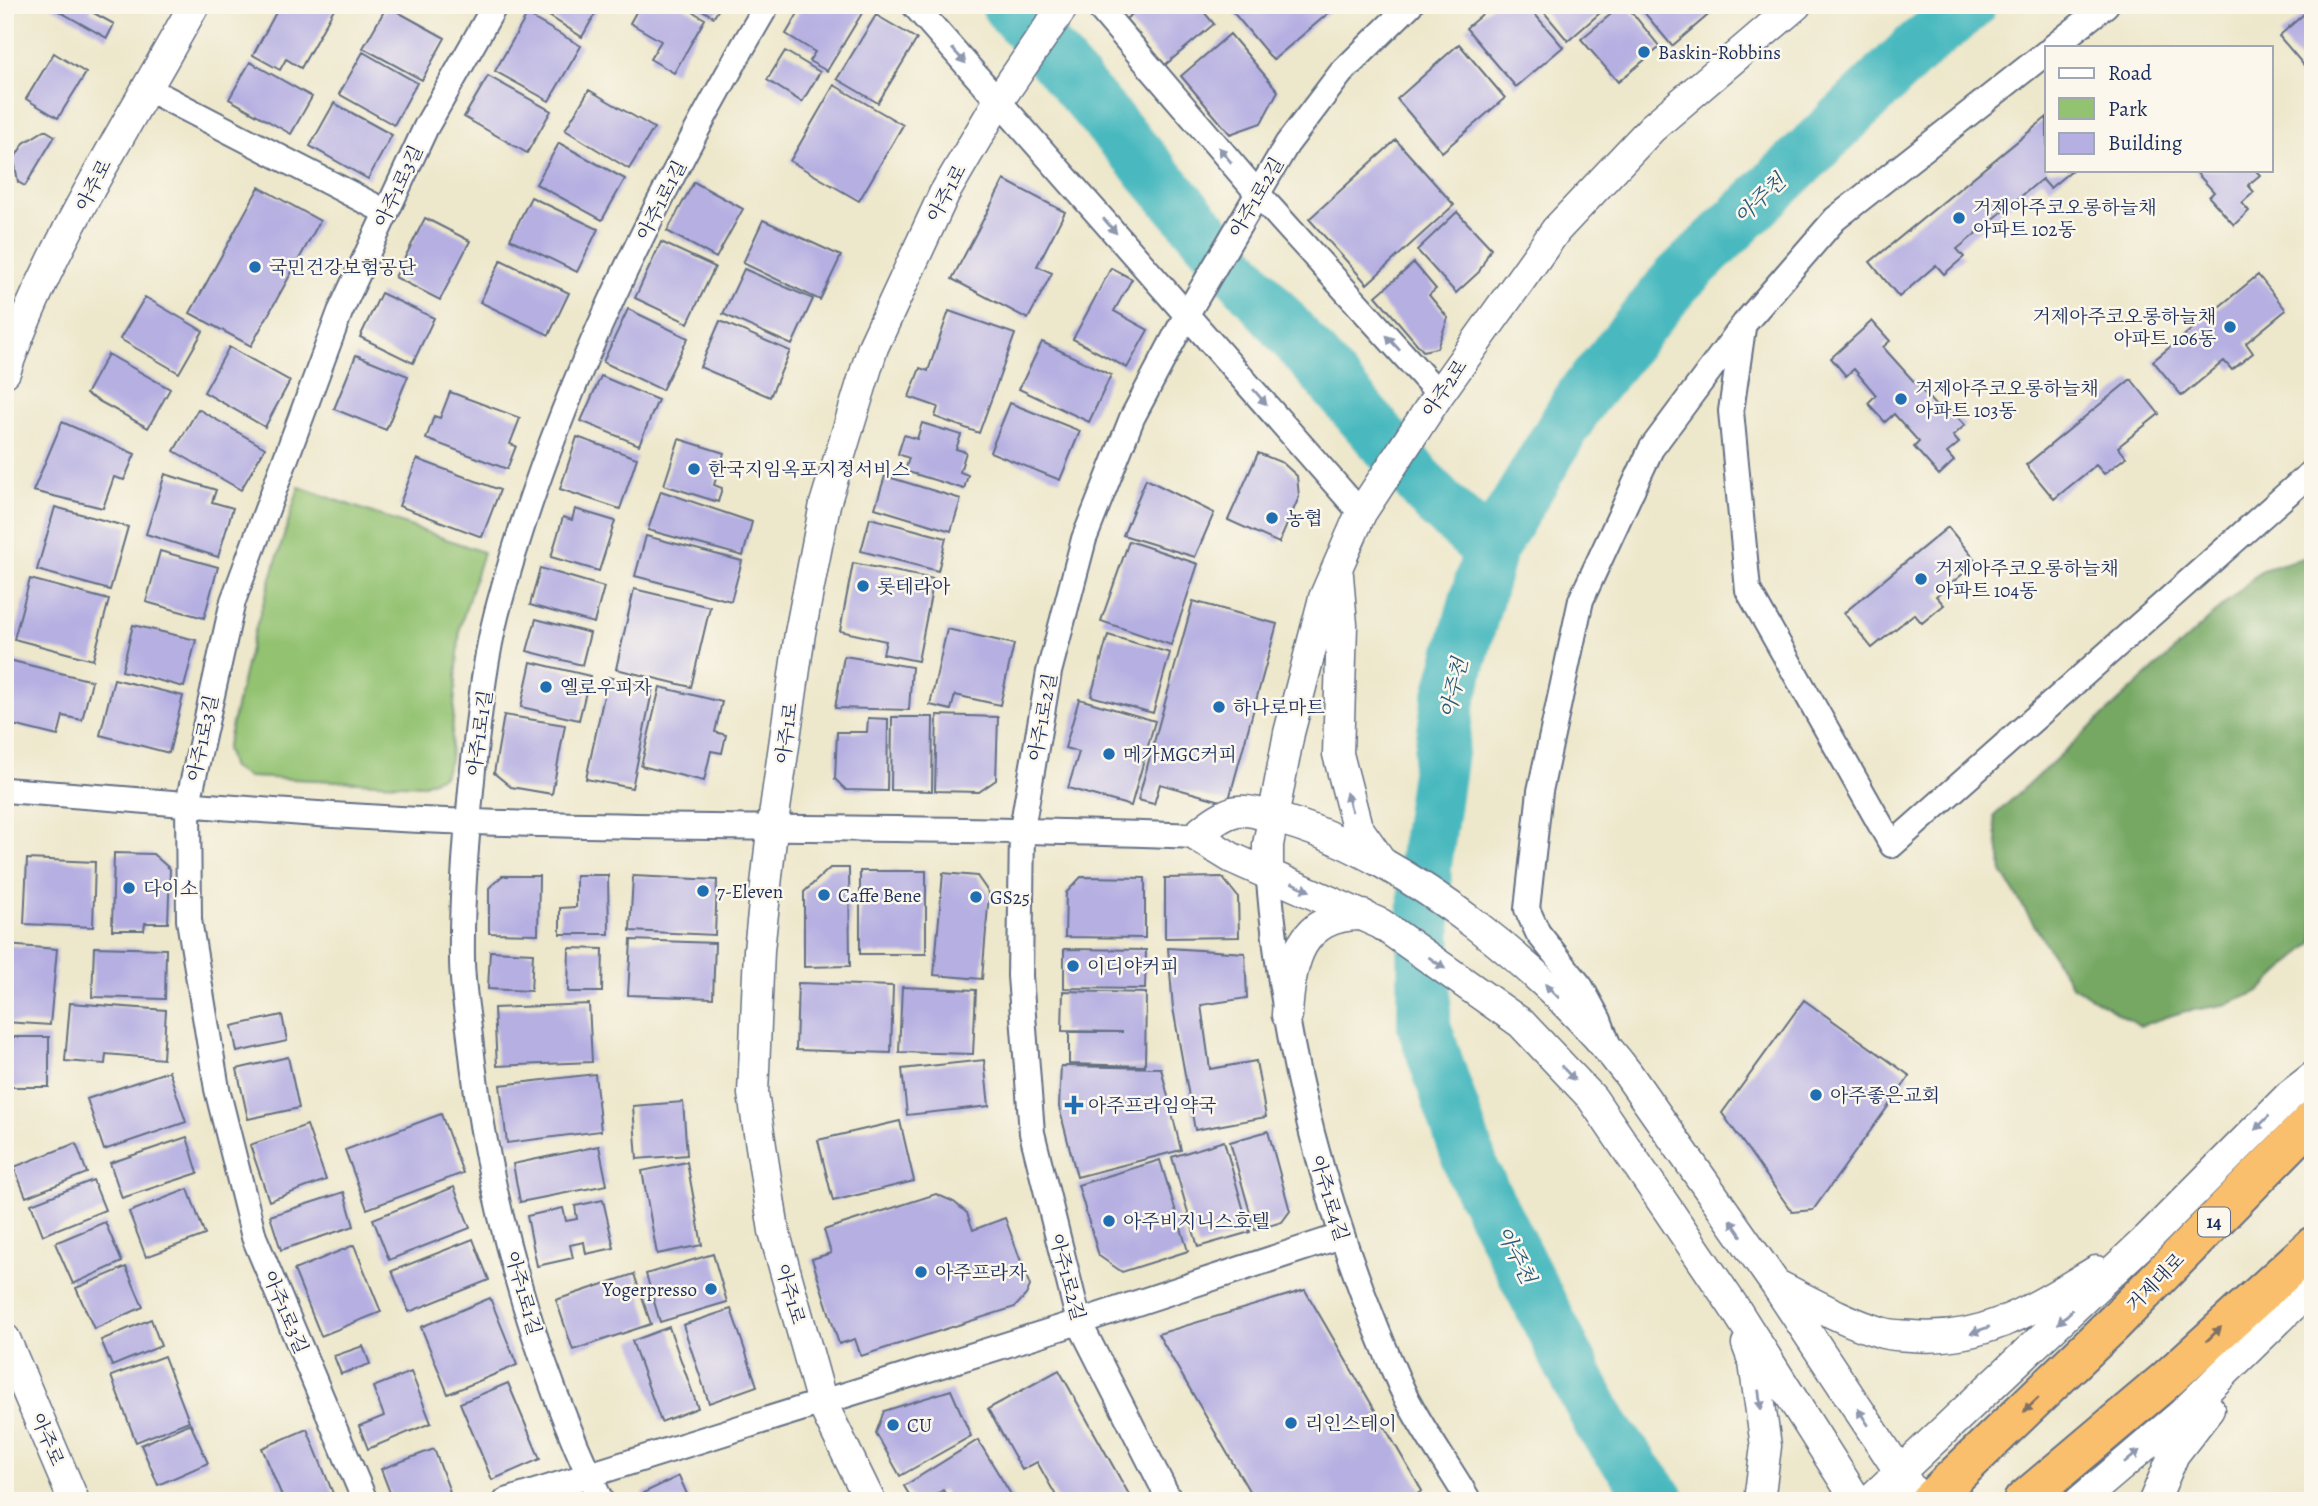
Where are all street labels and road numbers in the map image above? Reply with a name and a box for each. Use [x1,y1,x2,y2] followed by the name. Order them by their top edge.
[369,141,429,232] street label: 아주1로3길
[1223,152,1290,243] street label: 아주1로2길
[70,155,118,216] street label: 아주로
[631,156,693,245] street label: 아주1로1길
[921,160,973,227] street label: 아주1로
[1416,355,1474,422] street label: 아주2로
[1022,671,1064,763] street label: 아주1로2길
[461,689,499,778] street label: 아주1로1길
[181,693,225,784] street label: 아주1로3길
[770,701,804,765] street label: 아주1로
[1304,1152,1354,1244] street label: 아주1로4길
[2198,1208,2230,1237] road number: 14
[1043,1231,1091,1324] street label: 아주1로2길
[2121,1247,2191,1318] street label: 거제대로
[499,1248,547,1338] street label: 아주1로1길
[769,1261,811,1327] street label: 아주1로
[256,1267,314,1358] street label: 아주1로3길
[24,1409,70,1470] street label: 아주로

